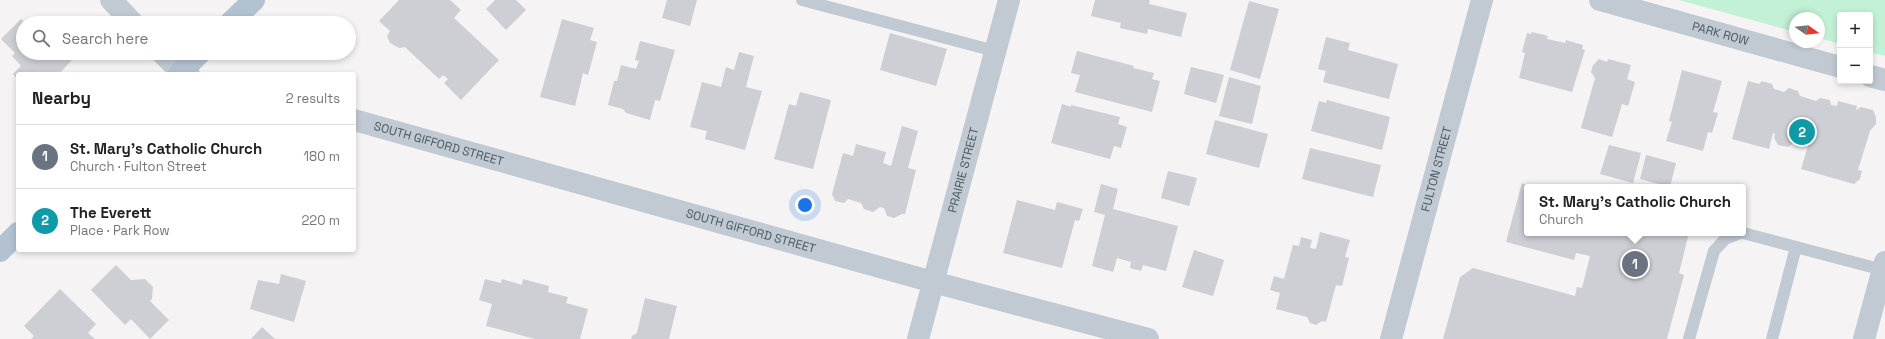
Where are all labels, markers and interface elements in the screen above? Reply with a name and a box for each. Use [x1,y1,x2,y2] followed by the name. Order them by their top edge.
[1789,12,1825,48] north arrow
[1837,12,1873,84] map controls
[1837,12,1873,48] button: +
[16,16,356,60] search box
[1690,18,1751,49] street label: PARK ROW
[30,27,52,49] icon: search
[62,29,148,48] text: Search here
[1837,48,1873,84] button: −
[32,87,91,109] text: Nearby
[286,90,340,107] text: 2 results
[1789,117,1815,147] pin: 2
[372,118,505,169] street label: SOUTH GIFFORD STREET
[1417,124,1456,214] street label: FULTON STREET
[944,125,982,215] street label: PRAIRIE STREET
[70,139,262,158] text: St. Mary's Catholic Church
[42,148,48,165] text: 1
[304,148,340,165] text: 180 m
[70,158,207,175] text: Church · Fulton Street
[1524,184,1746,236] popup
[1539,192,1731,211] text: St. Mary's Catholic Church
[795,195,815,215] your location
[70,203,152,222] text: The Everett
[684,205,817,257] street label: SOUTH GIFFORD STREET
[1539,211,1584,228] text: Church
[41,212,49,229] text: 2
[301,212,340,229] text: 220 m
[70,222,170,239] text: Place · Park Row
[1622,249,1648,279] pin: 1

